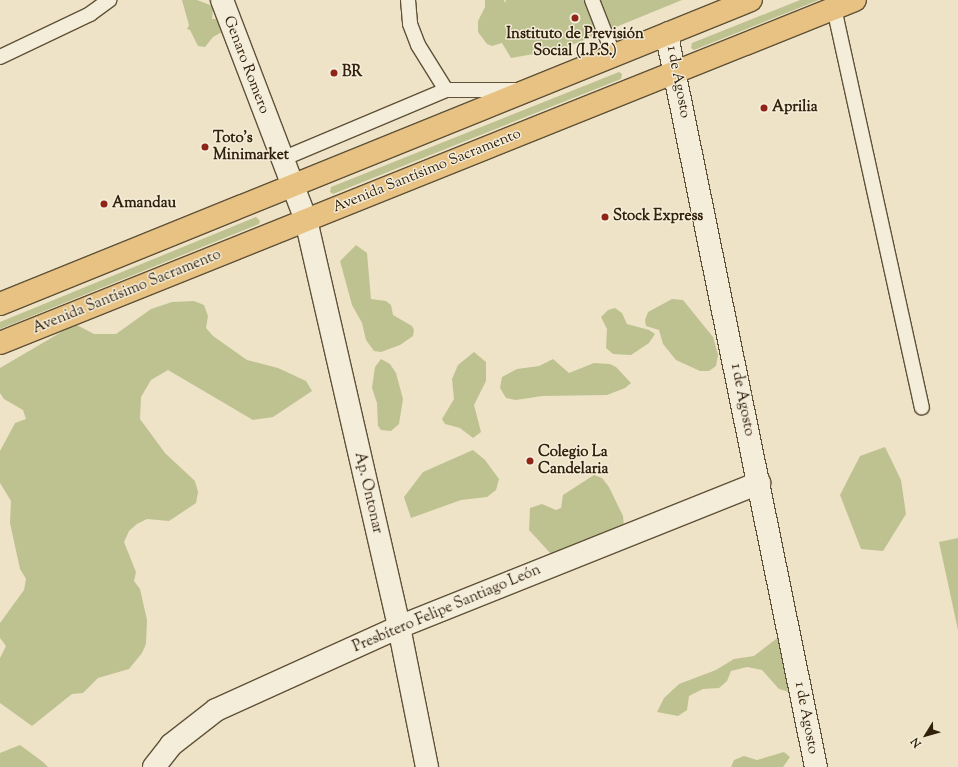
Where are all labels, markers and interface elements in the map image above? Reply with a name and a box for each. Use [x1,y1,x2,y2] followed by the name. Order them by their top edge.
[569,12,581,24] marker: Instituto de Previsión Social (I.P.S.)
[219,13,273,117] street label: Genaro Romero
[506,25,644,60] place label: Instituto de Previsión Social (I.P.S.)
[662,44,694,120] street label: 1 de Agosto
[342,64,362,82] place label: BR
[329,68,339,78] marker: BR
[772,99,818,117] place label: Aprilia
[759,103,769,113] marker: Aprilia
[330,125,524,217] street label: Avenida Santísimo Sacramento
[213,129,289,164] place label: Toto's Minimarket
[200,142,210,152] marker: Toto's Minimarket
[112,195,176,213] place label: Amandau
[99,199,109,209] marker: Amandau
[613,208,703,226] place label: Stock Express
[600,212,610,222] marker: Stock Express
[30,246,224,338] street label: Avenida Santísimo Sacramento
[726,362,758,438] street label: 1 de Agosto
[538,443,608,478] place label: Colegio La Candelaria
[350,451,386,535] street label: Ap. Ontonar
[525,456,535,466] marker: Colegio La Candelaria
[350,561,544,657] street label: Presbítero Felipe Santiago León
[790,680,822,756] street label: 1 de Agosto
[906,715,946,755] north arrow
[907,734,925,751] text: N

